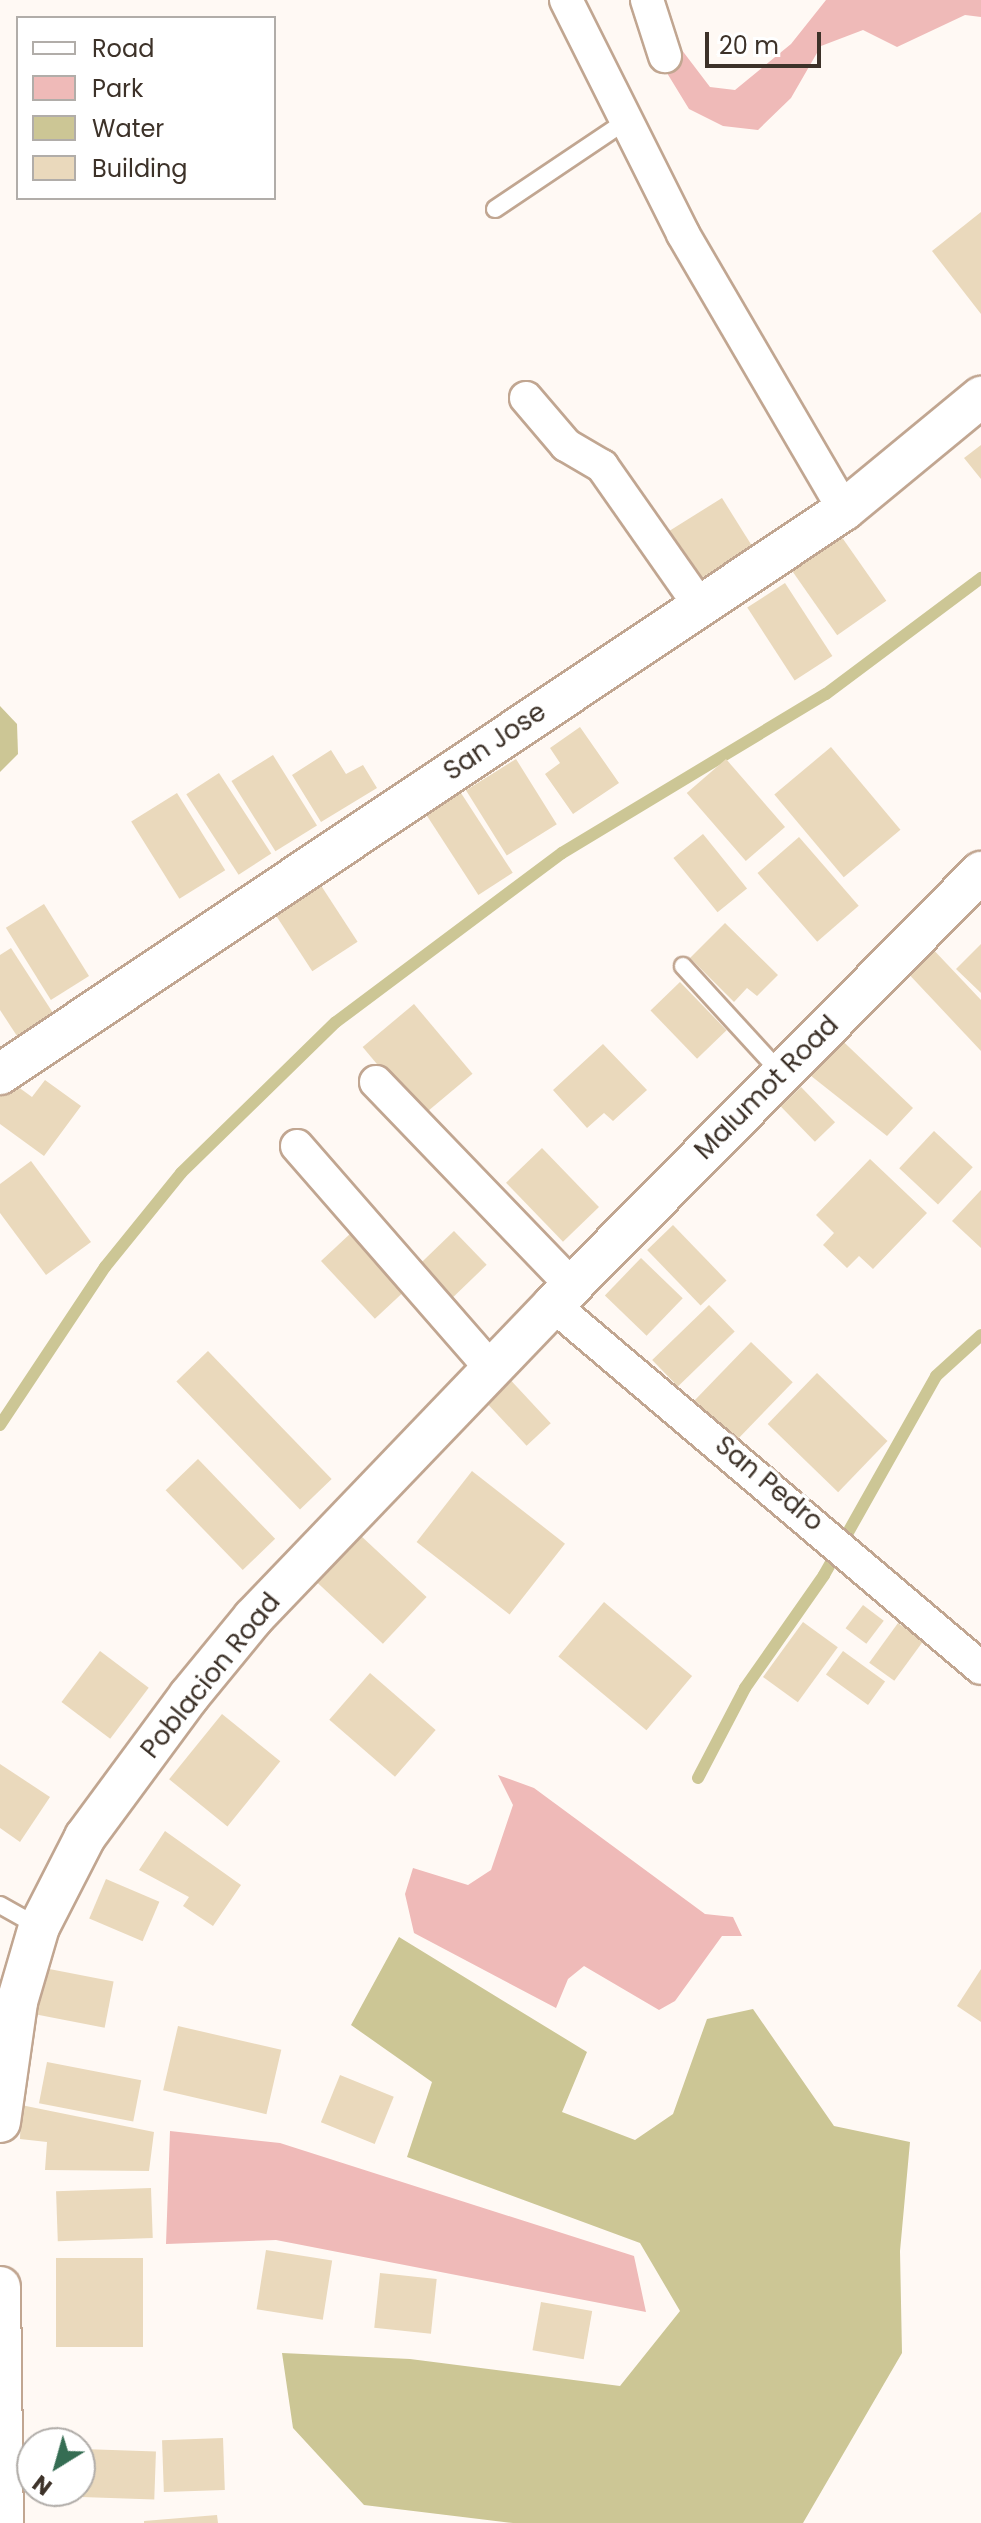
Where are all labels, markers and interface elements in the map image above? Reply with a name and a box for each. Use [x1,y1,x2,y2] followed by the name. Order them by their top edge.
[16,16,276,200] legend
[709,16,825,66] scale bar
[719,29,779,62] text: 20 m
[92,32,154,65] text: Road
[92,72,143,105] text: Park
[92,112,164,145] text: Water
[92,152,188,185] text: Building
[438,696,552,788] street label: San Jose
[689,1010,845,1166] street label: Malumot Road
[709,1430,829,1538] street label: San Pedro
[135,1587,287,1765] street label: Poblacion Road
[16,2427,96,2507] north arrow
[27,2468,58,2502] text: N

